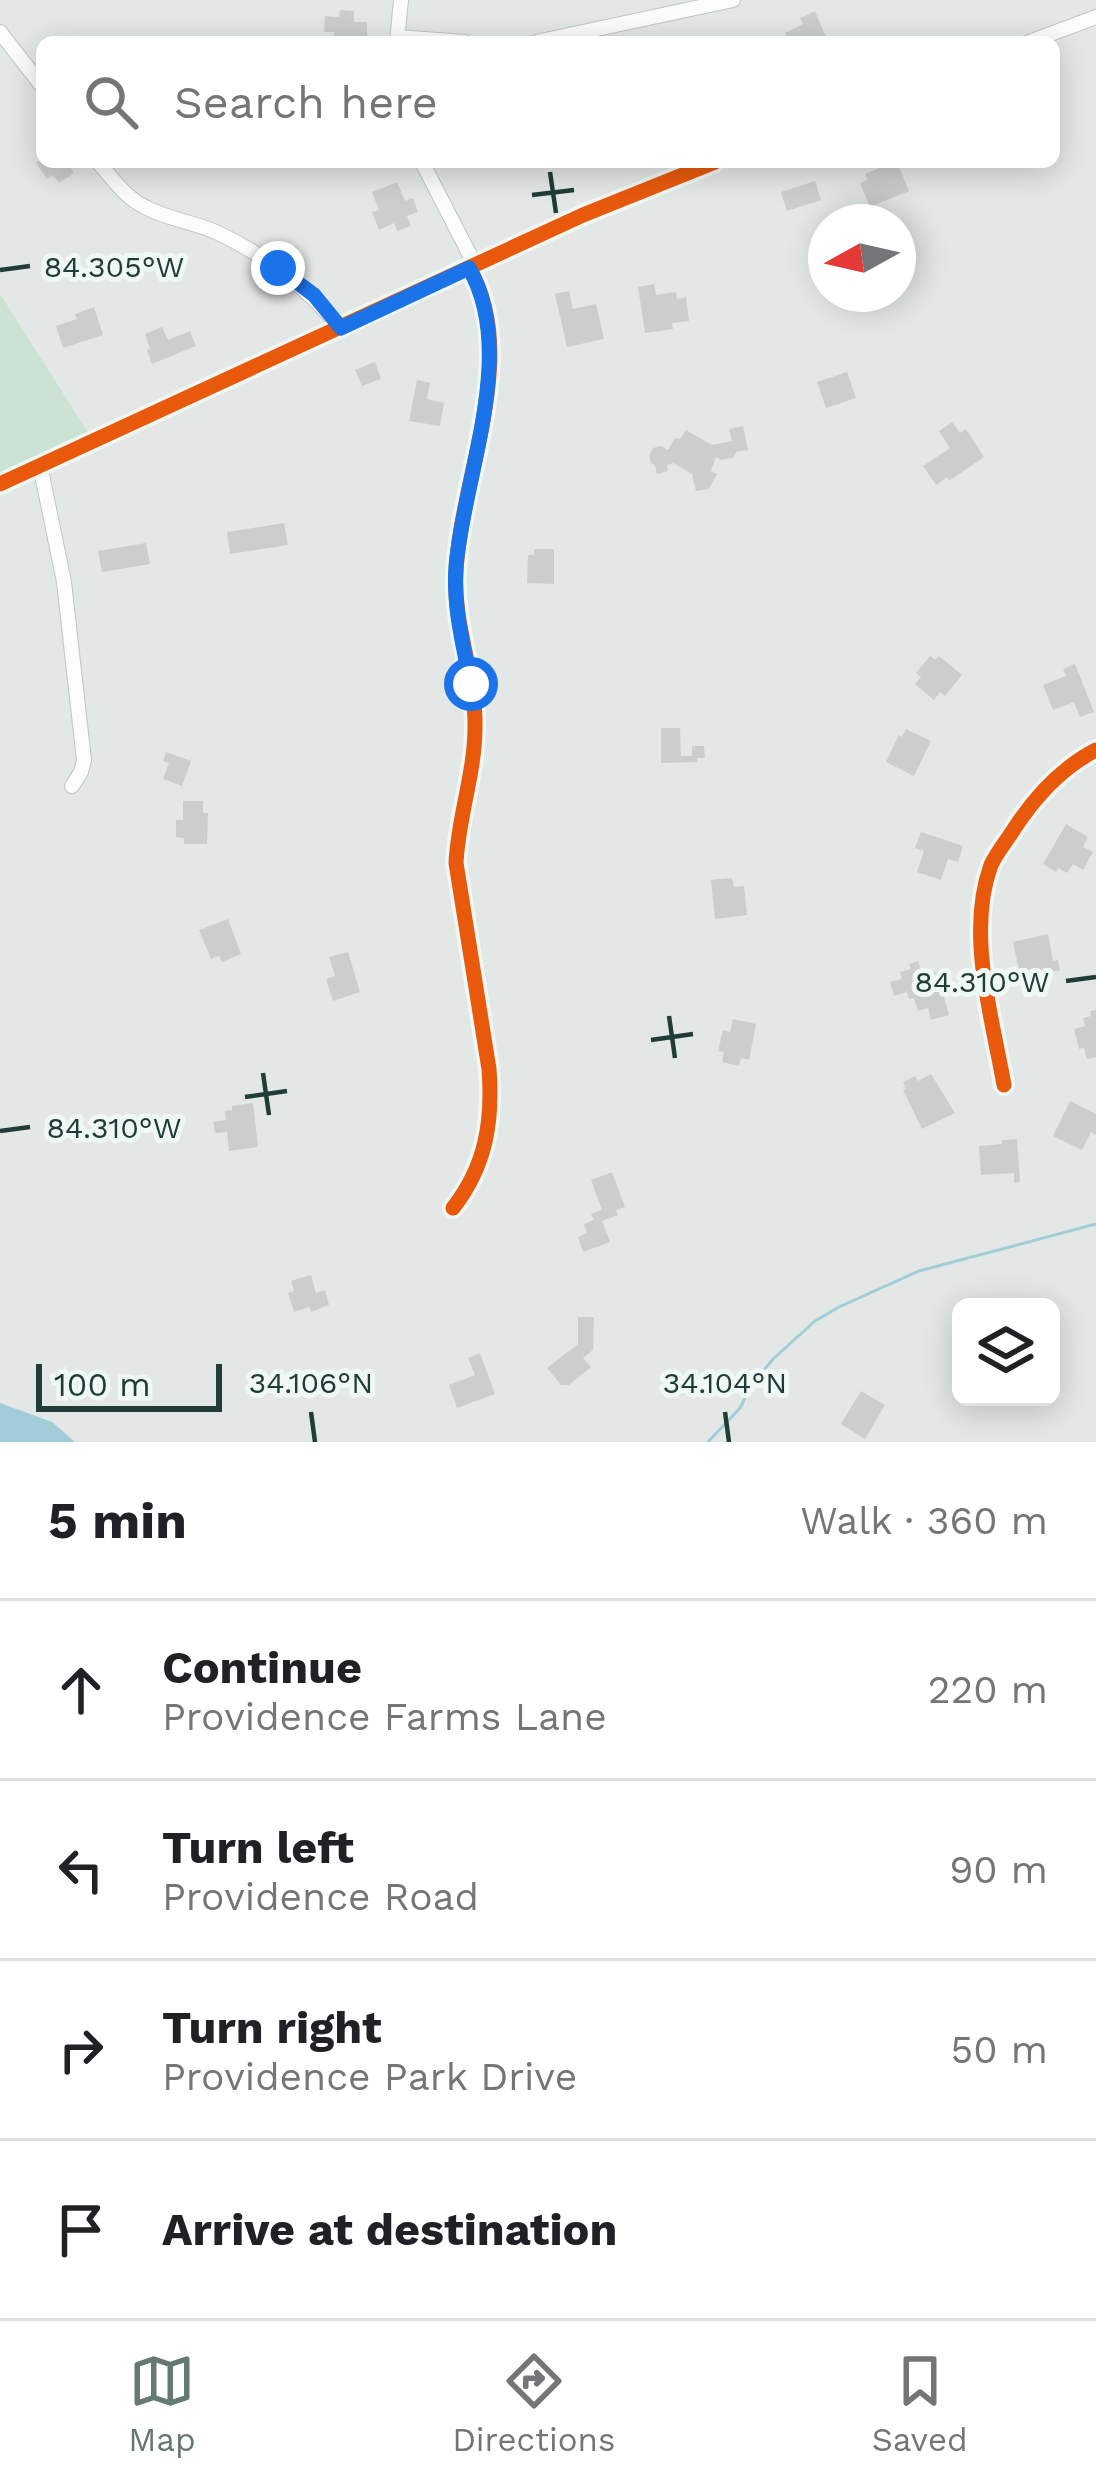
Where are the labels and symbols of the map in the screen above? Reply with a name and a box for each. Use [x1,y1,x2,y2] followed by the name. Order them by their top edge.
[808,204,916,312] north arrow
[251,241,305,295] route end
[44,249,184,284] text: 84.305°W
[444,657,498,711] route start
[915,964,1049,999] text: 84.310°W
[47,1110,181,1145] text: 84.310°W
[36,1358,222,1411] scale bar
[249,1365,373,1400] text: 34.106°N
[663,1365,787,1400] text: 34.104°N

